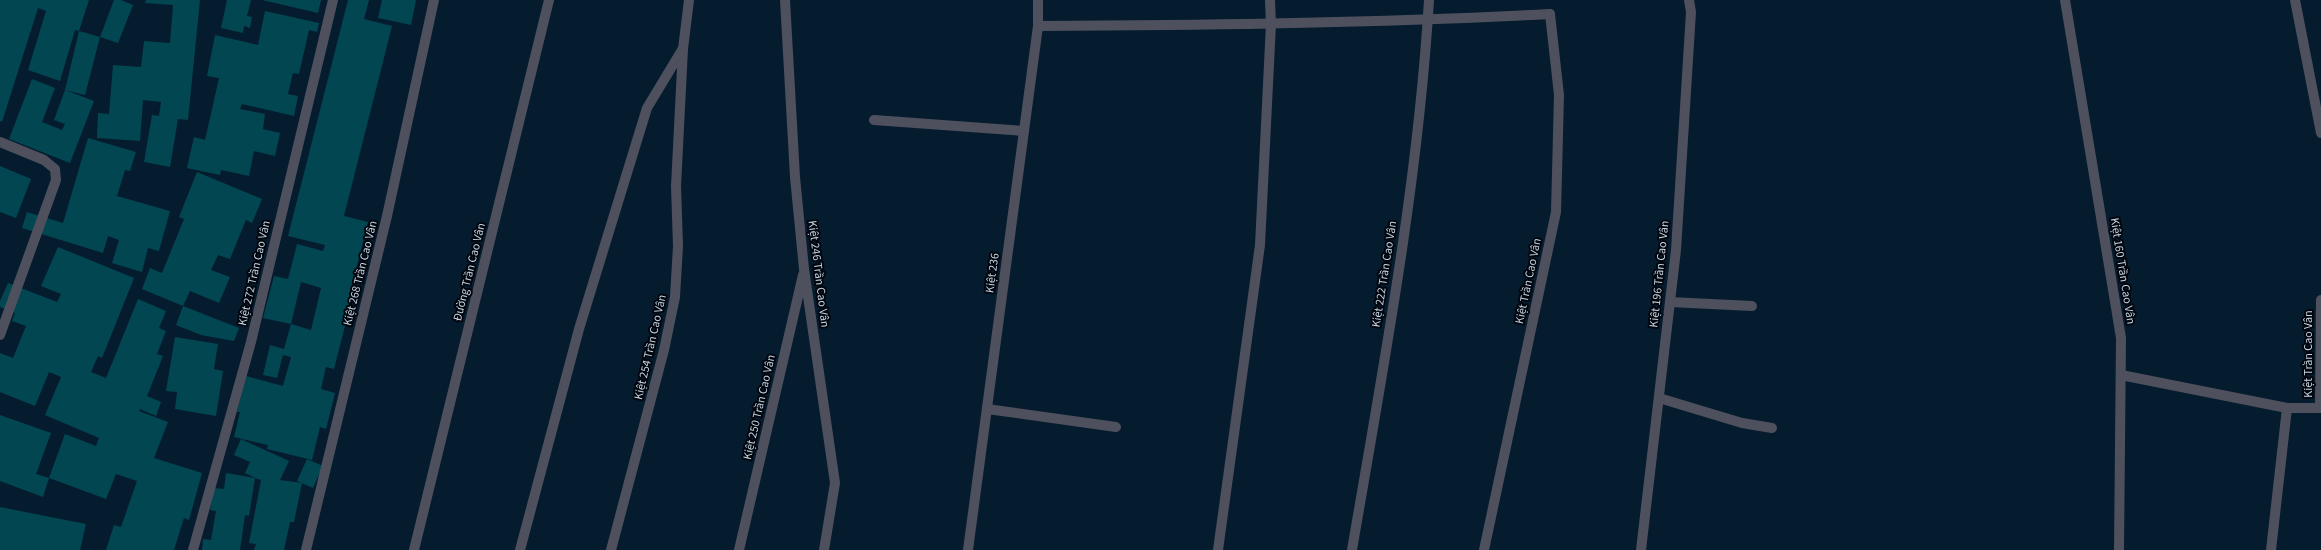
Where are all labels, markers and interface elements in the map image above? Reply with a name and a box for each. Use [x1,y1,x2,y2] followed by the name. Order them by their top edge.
[2106,217,2139,326] street label: Kiệt 160 Trần Cao Vân
[234,219,275,327] street label: Kiệt 272 Trần Cao Vân
[339,219,382,327] street label: Kiệt 268 Trần Cao Vân
[804,220,833,328] street label: Kiệt 246 Trần Cao Vân
[1368,220,1401,329] street label: Kiệt 222 Trần Cao Vân
[1645,220,1674,328] street label: Kiệt 196 Trần Cao Vân
[449,221,490,323] street label: Đường Trần Cao Vân
[1511,237,1546,326] street label: Kiệt Trần Cao Vân
[981,252,1004,294] street label: Kiệt 236
[630,293,671,401] street label: Kiệt 254 Trần Cao Vân
[2300,310,2317,398] street label: Kiệt Trần Cao Vân
[739,353,780,461] street label: Kiệt 250 Trần Cao Vân

